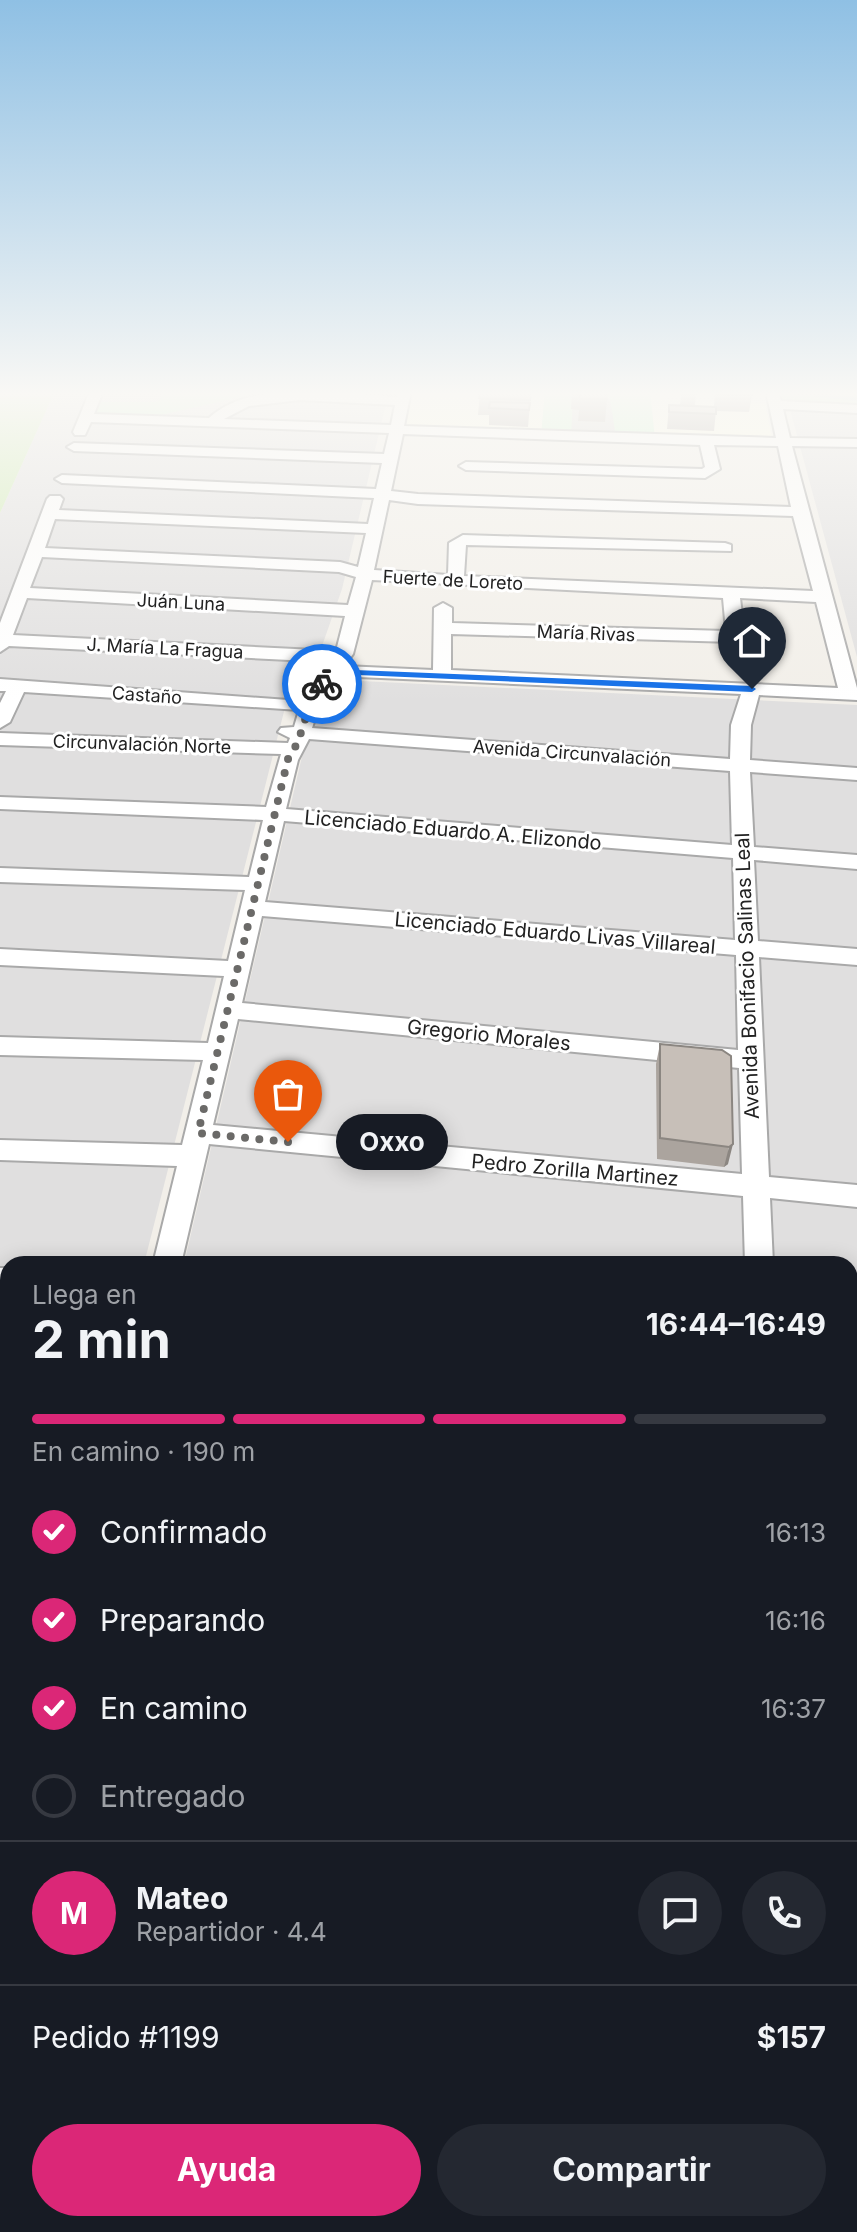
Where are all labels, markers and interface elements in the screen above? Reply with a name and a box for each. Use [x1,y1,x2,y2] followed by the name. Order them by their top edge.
[382,566,524,594] street label: Fuerte de Loreto
[136,589,226,615] street label: Juán Luna
[718,607,786,689] pin
[730,619,774,663] icon: home
[536,621,636,645] street label: María Rivas
[86,633,244,663] street label: J. María La Fragua
[282,644,362,724] courier
[300,662,344,706] icon: bike
[111,682,183,708] street label: Castaño
[52,730,232,758] street label: Circunvalación Norte
[472,736,672,770] street label: Avenida Circunvalación
[303,805,603,855] street label: Licenciado Eduardo A. Elizondo
[730,832,764,1120] street label: Avenida Bonifacio Salinas Leal
[393,907,717,959] street label: Licenciado Eduardo Livas Villareal
[406,1014,572,1056] street label: Gregorio Morales
[254,1060,322,1142] pin
[266,1072,310,1116] icon: bag
[336,1114,448,1170] callout: Oxxo
[359,1126,425,1157] text: Oxxo
[470,1149,680,1191] street label: Pedro Zorilla Martinez
[32,1279,137,1310] text: Llega en
[646,1306,826,1342] text: 16:44–16:49
[32,1308,171,1371] text: 2 min
[32,1436,255,1467] text: En camino · 190 m
[32,1510,76,1554] icon: check
[100,1514,267,1550] text: Confirmado
[765,1517,826,1548] text: 16:13
[32,1598,76,1642] icon: check
[100,1602,265,1638] text: Preparando
[765,1605,826,1636] text: 16:16
[32,1686,76,1730] icon: check
[100,1690,248,1726] text: En camino
[761,1693,826,1724] text: 16:37
[100,1778,245,1814] text: Entregado
[638,1871,722,1955] button: chat
[742,1871,826,1955] button: phone
[136,1880,228,1916] text: Mateo
[60,1895,88,1931] text: M
[136,1916,327,1947] text: Repartidor · 4.4
[32,2019,220,2055] text: Pedido #1199
[757,2019,826,2055] text: $157
[32,2124,421,2216] button: Ayuda
[437,2124,826,2216] button: Compartir

